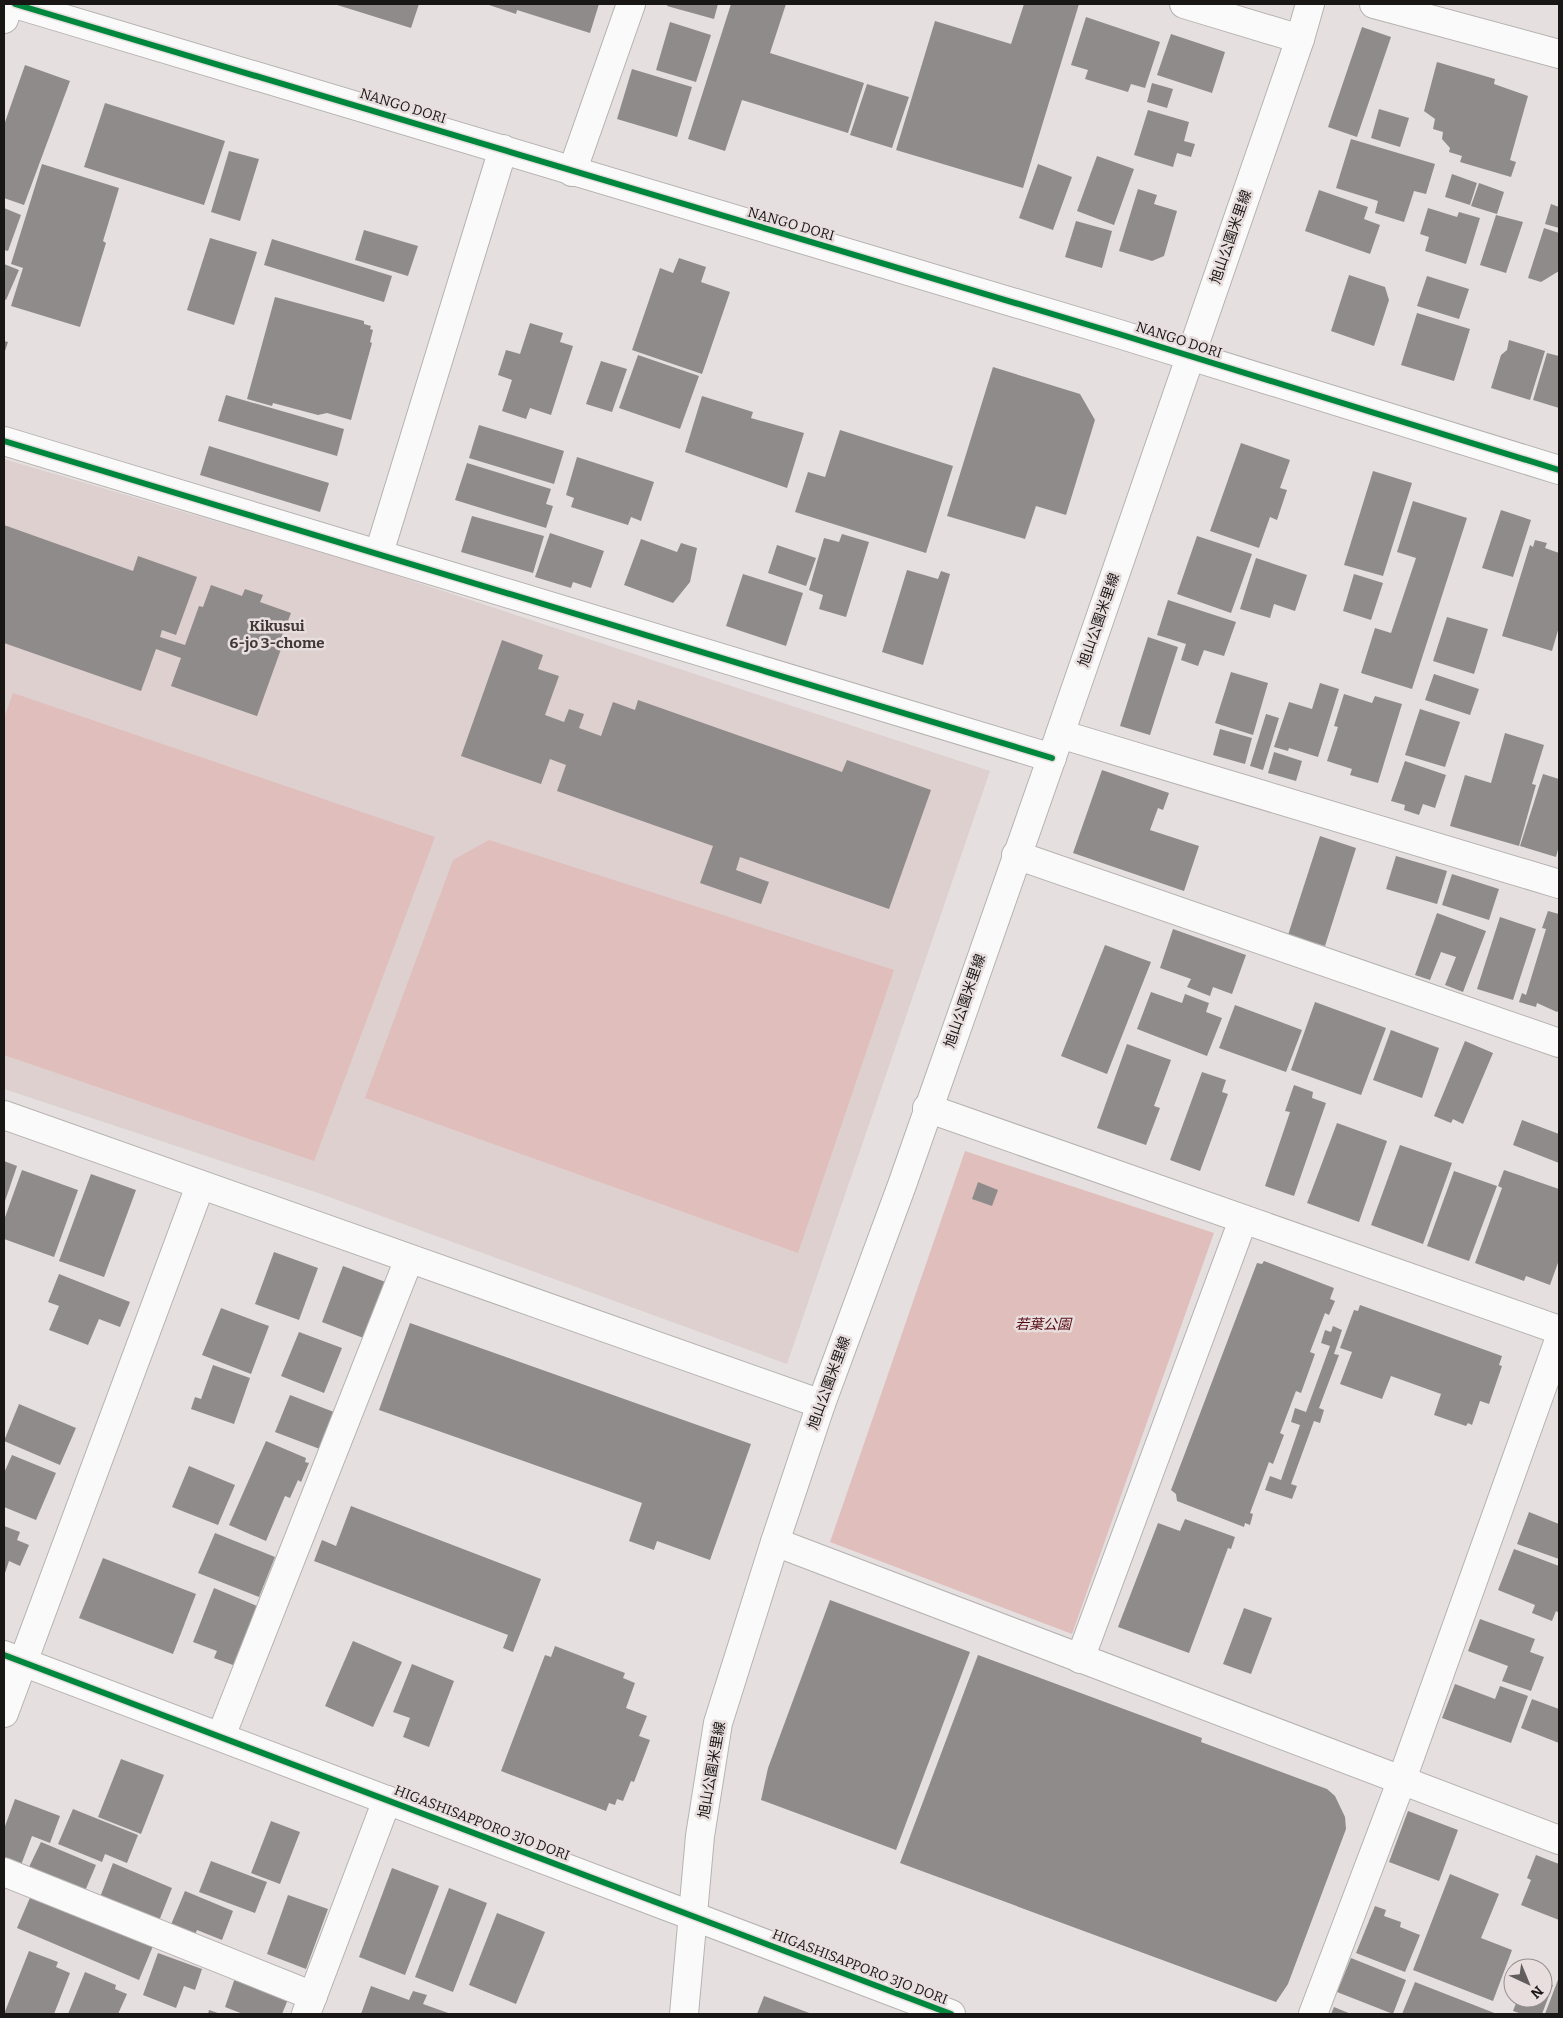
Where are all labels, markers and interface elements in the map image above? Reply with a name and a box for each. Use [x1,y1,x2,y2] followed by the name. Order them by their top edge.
[358,85,448,127] street label: NANGO DORI
[1207,188,1255,286] street label: 旭山公園米里線
[746,204,836,245] street label: NANGO DORI
[1134,318,1224,362] street label: NANGO DORI
[1075,571,1123,669] street label: 旭山公園米里線
[230,617,324,652] district label: Kikusui 6-jo 3-chome
[941,952,989,1050] street label: 旭山公園米里線
[1015,1316,1073,1333] park label: 若葉公園
[804,1334,854,1432] street label: 旭山公園米里線
[695,1720,729,1820] street label: 旭山公園米里線
[392,1782,572,1864] street label: HIGASHISAPPORO 3JO DORI
[770,1926,950,2008] street label: HIGASHISAPPORO 3JO DORI
[1503,1958,1553,2008] north arrow
[1527,1982,1546,2002] text: N

